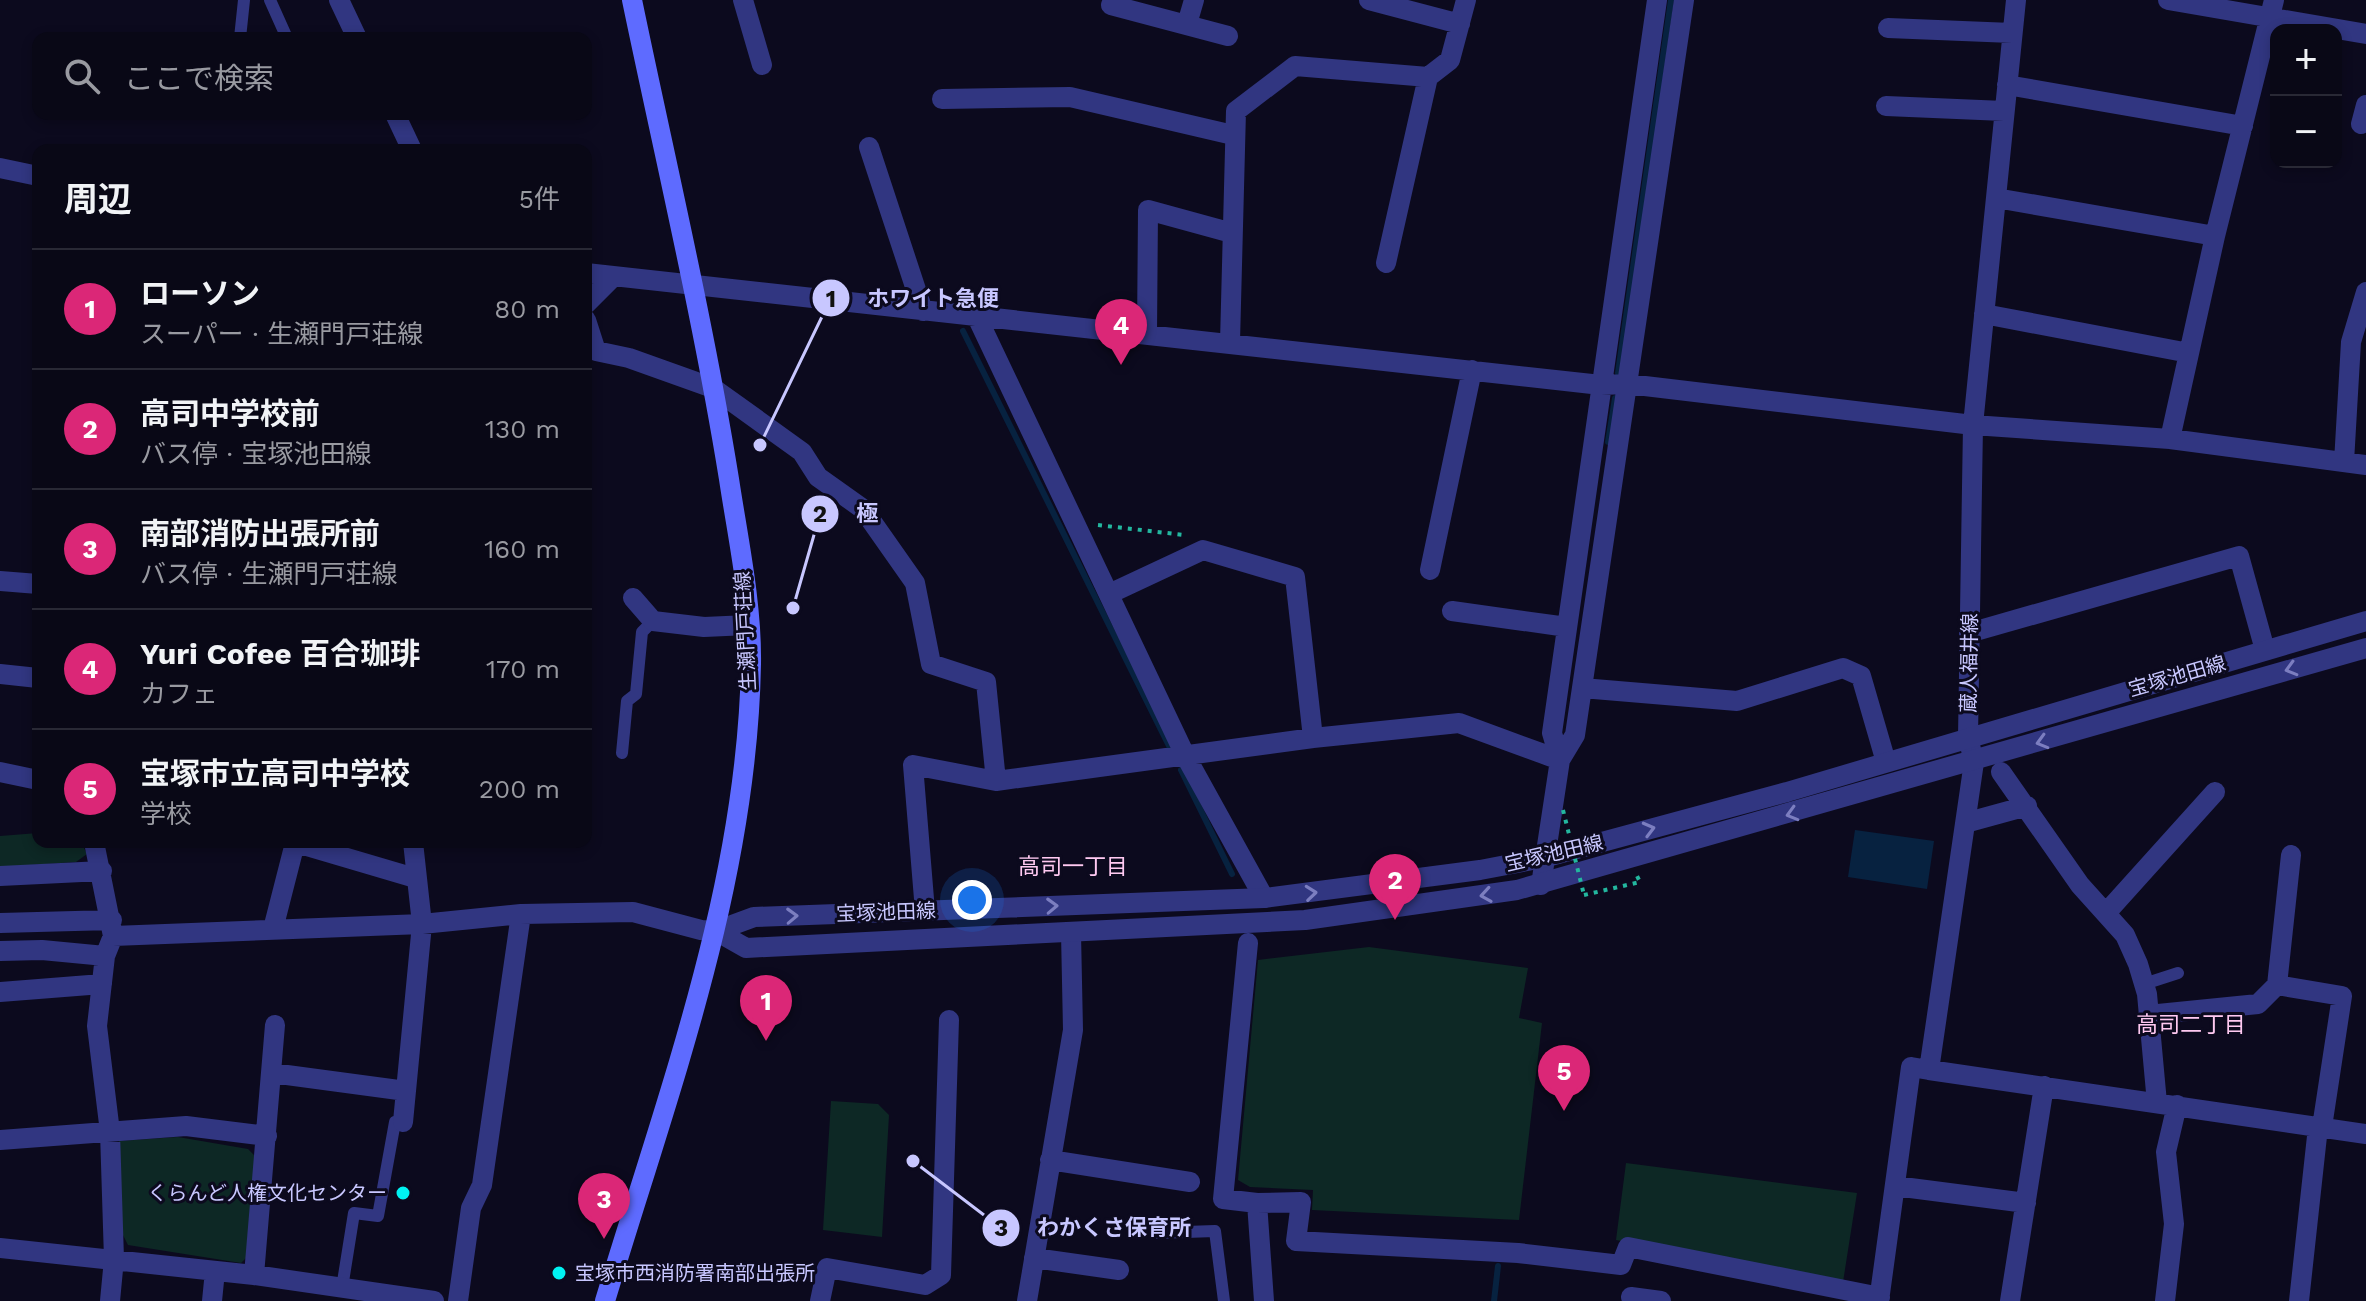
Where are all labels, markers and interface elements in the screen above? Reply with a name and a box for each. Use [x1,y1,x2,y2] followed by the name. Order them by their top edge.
[2270,24,2342,168] map controls
[2270,24,2342,96] button: +
[32,32,592,120] search box
[60,54,104,98] icon: search
[124,61,274,96] text: ここで検索
[2270,96,2342,168] button: −
[64,179,132,219] text: 周辺
[519,184,560,214] text: 5件
[811,275,1015,321] callout: ホワイト急便
[140,276,260,311] text: ローソン
[826,285,836,313] text: 1
[867,286,999,311] text: ホワイト急便
[84,294,96,324] text: 1
[494,294,560,324] text: 80 m
[1095,299,1147,365] pin: 4
[140,319,423,349] text: スーパー · 生瀬門戸荘線
[140,396,320,431] text: 高司中学校前
[82,414,98,444] text: 2
[485,414,560,444] text: 130 m
[140,439,372,469] text: バス停 · 宝塚池田線
[800,491,894,537] callout: 極
[813,500,827,528] text: 2
[856,501,879,526] text: 極
[140,516,380,551] text: 南部消防出張所前
[82,534,98,564] text: 3
[484,534,560,564] text: 160 m
[140,559,398,589] text: バス停 · 生瀬門戸荘線
[730,570,760,692] street label: 生瀬門戸荘線
[1956,613,1982,713] street label: 蔵人福井線
[140,636,420,671] text: Yuri Cofee 百合珈琲
[2126,651,2228,701] street label: 宝塚池田線
[82,654,98,684] text: 4
[486,654,560,684] text: 170 m
[2285,660,2299,677] one-way arrow
[140,679,218,709] text: カフェ
[2035,733,2049,749] one-way arrow
[140,756,410,791] text: 宝塚市立高司中学校
[82,774,98,804] text: 5
[479,774,560,804] text: 200 m
[140,799,192,829] text: 学校
[1785,805,1799,821] one-way arrow
[1641,822,1655,838] one-way arrow
[1503,830,1605,876] street label: 宝塚池田線
[1018,854,1128,879] district label: 高司一丁目
[1369,854,1421,920] pin: 2
[952,880,992,920] your location
[1305,884,1318,901] one-way arrow
[1480,886,1493,903] one-way arrow
[1046,897,1059,914] one-way arrow
[836,898,936,926] street label: 宝塚池田線
[786,907,799,924] one-way arrow
[740,975,792,1041] pin: 1
[2136,1012,2246,1037] district label: 高司二丁目
[1538,1045,1590,1111] pin: 5
[578,1173,630,1239] pin: 3
[148,1181,387,1205] place label: くらんど人権文化センター
[394,1184,412,1202] marker: くらんど人権文化センター
[981,1205,1207,1251] callout: わかくさ保育所
[994,1214,1008,1242] text: 3
[1037,1215,1191,1240] text: わかくさ保育所
[575,1261,815,1285] place label: 宝塚市西消防署南部出張所
[550,1264,568,1282] marker: 宝塚市西消防署南部出張所

